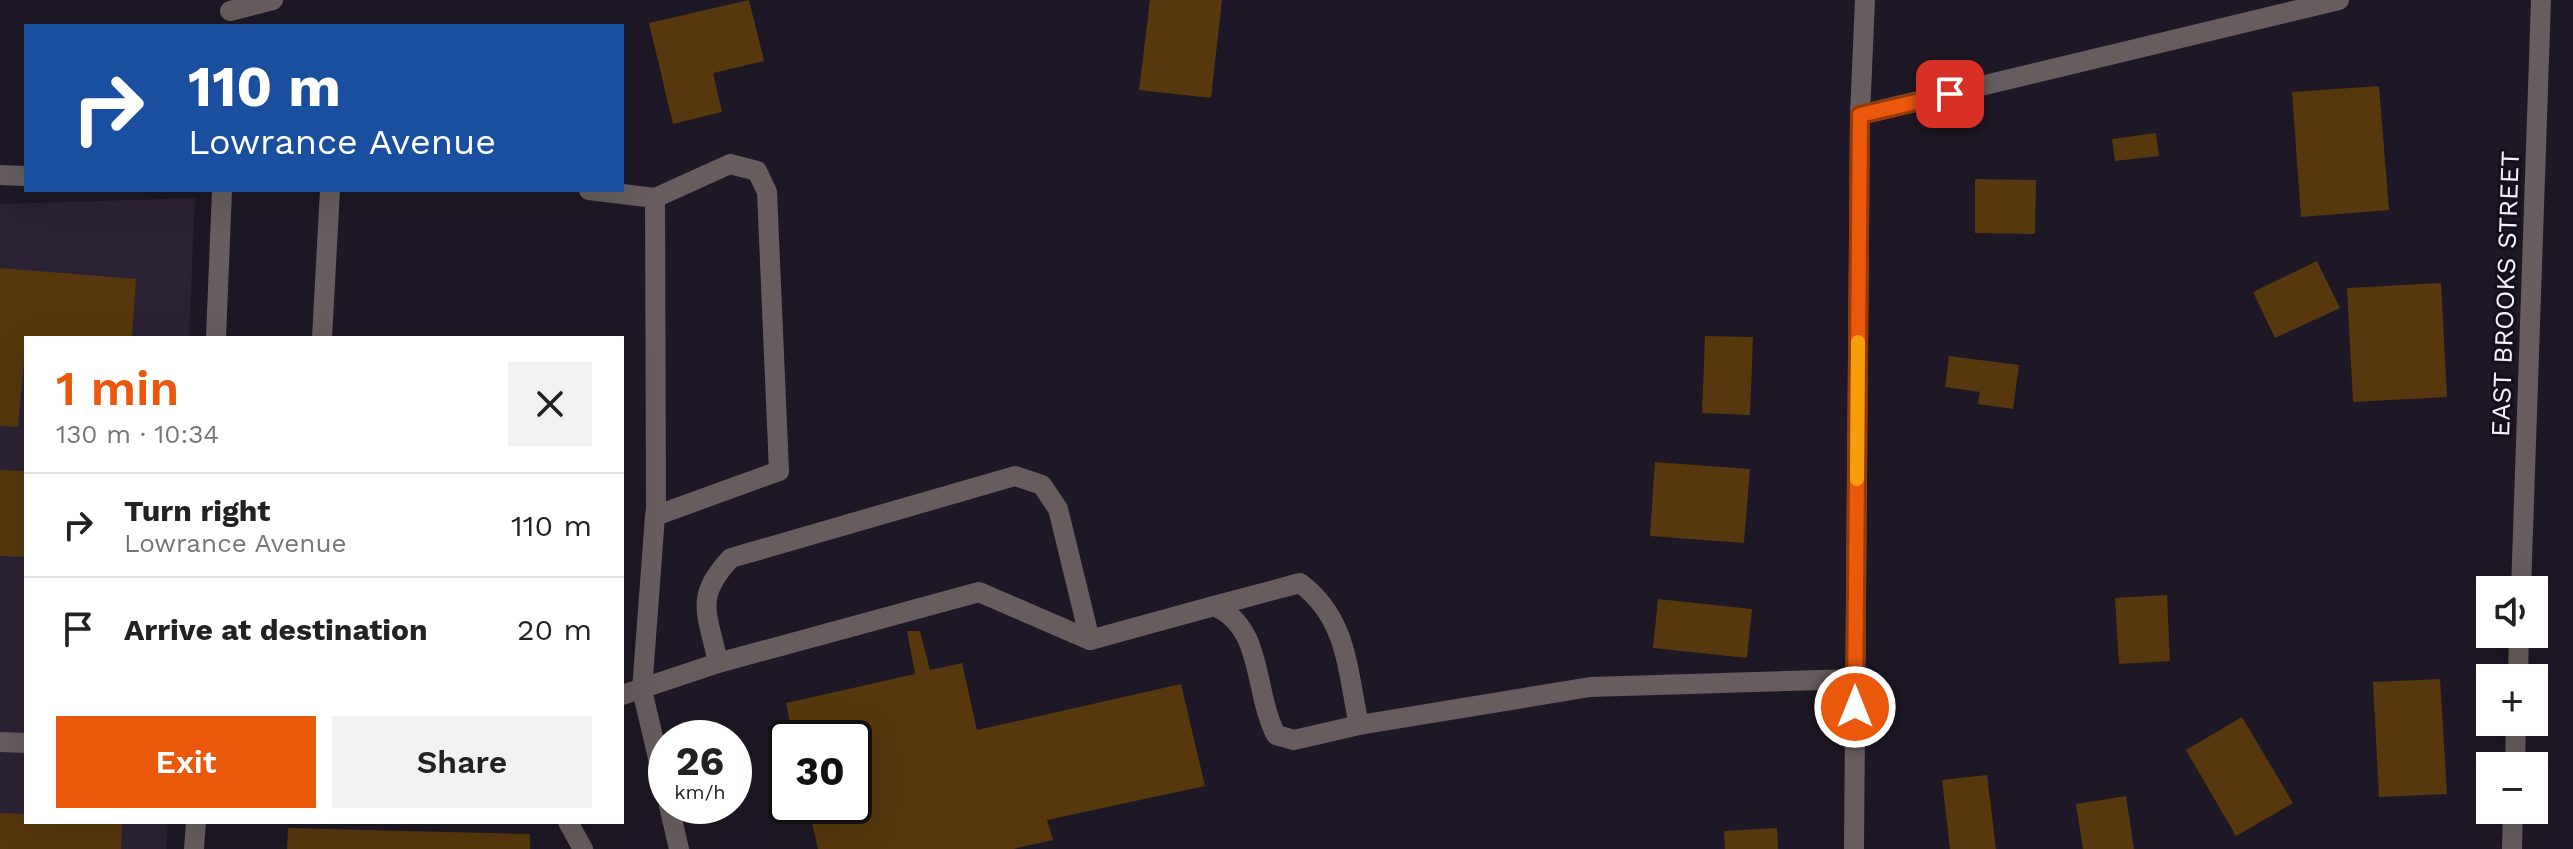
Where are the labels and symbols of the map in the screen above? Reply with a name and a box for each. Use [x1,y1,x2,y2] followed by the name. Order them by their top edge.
[1916,60,1984,128] pin
[2485,151,2525,437] street label: EAST BROOKS STREET
[1813,665,1897,749] position arrow
[768,720,872,824] speed limit sign: 30

